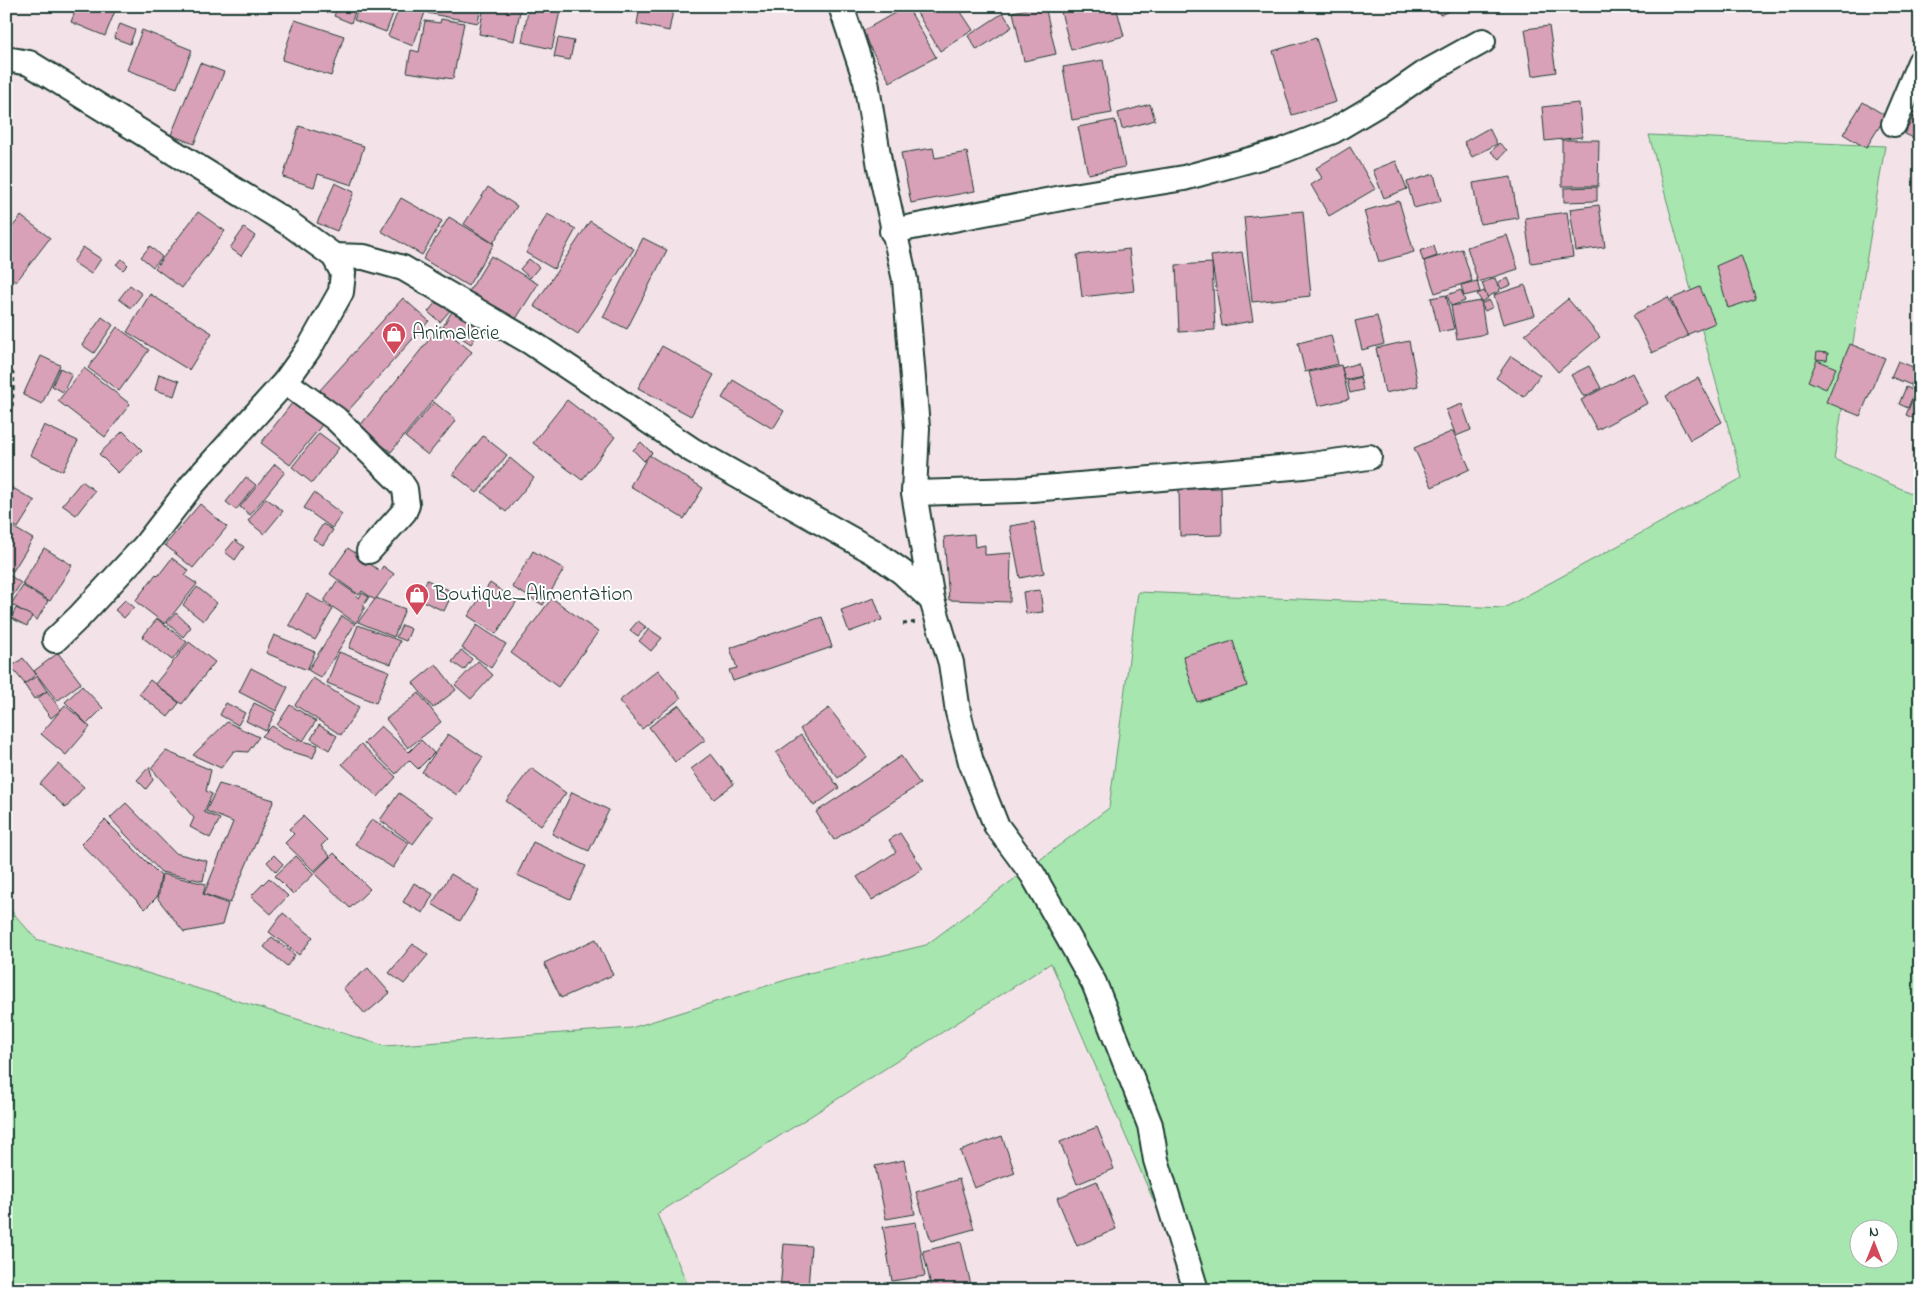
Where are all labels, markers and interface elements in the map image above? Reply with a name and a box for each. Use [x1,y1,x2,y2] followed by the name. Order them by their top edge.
[412,319,500,349] place label: Animalerie
[381,321,407,355] shop icon: Animalerie
[433,580,633,610] place label: Boutique_Alimentation
[404,582,430,616] shop icon: Boutique_Alimentation
[1848,1218,1898,1268] north arrow
[1869,1222,1879,1243] text: N

